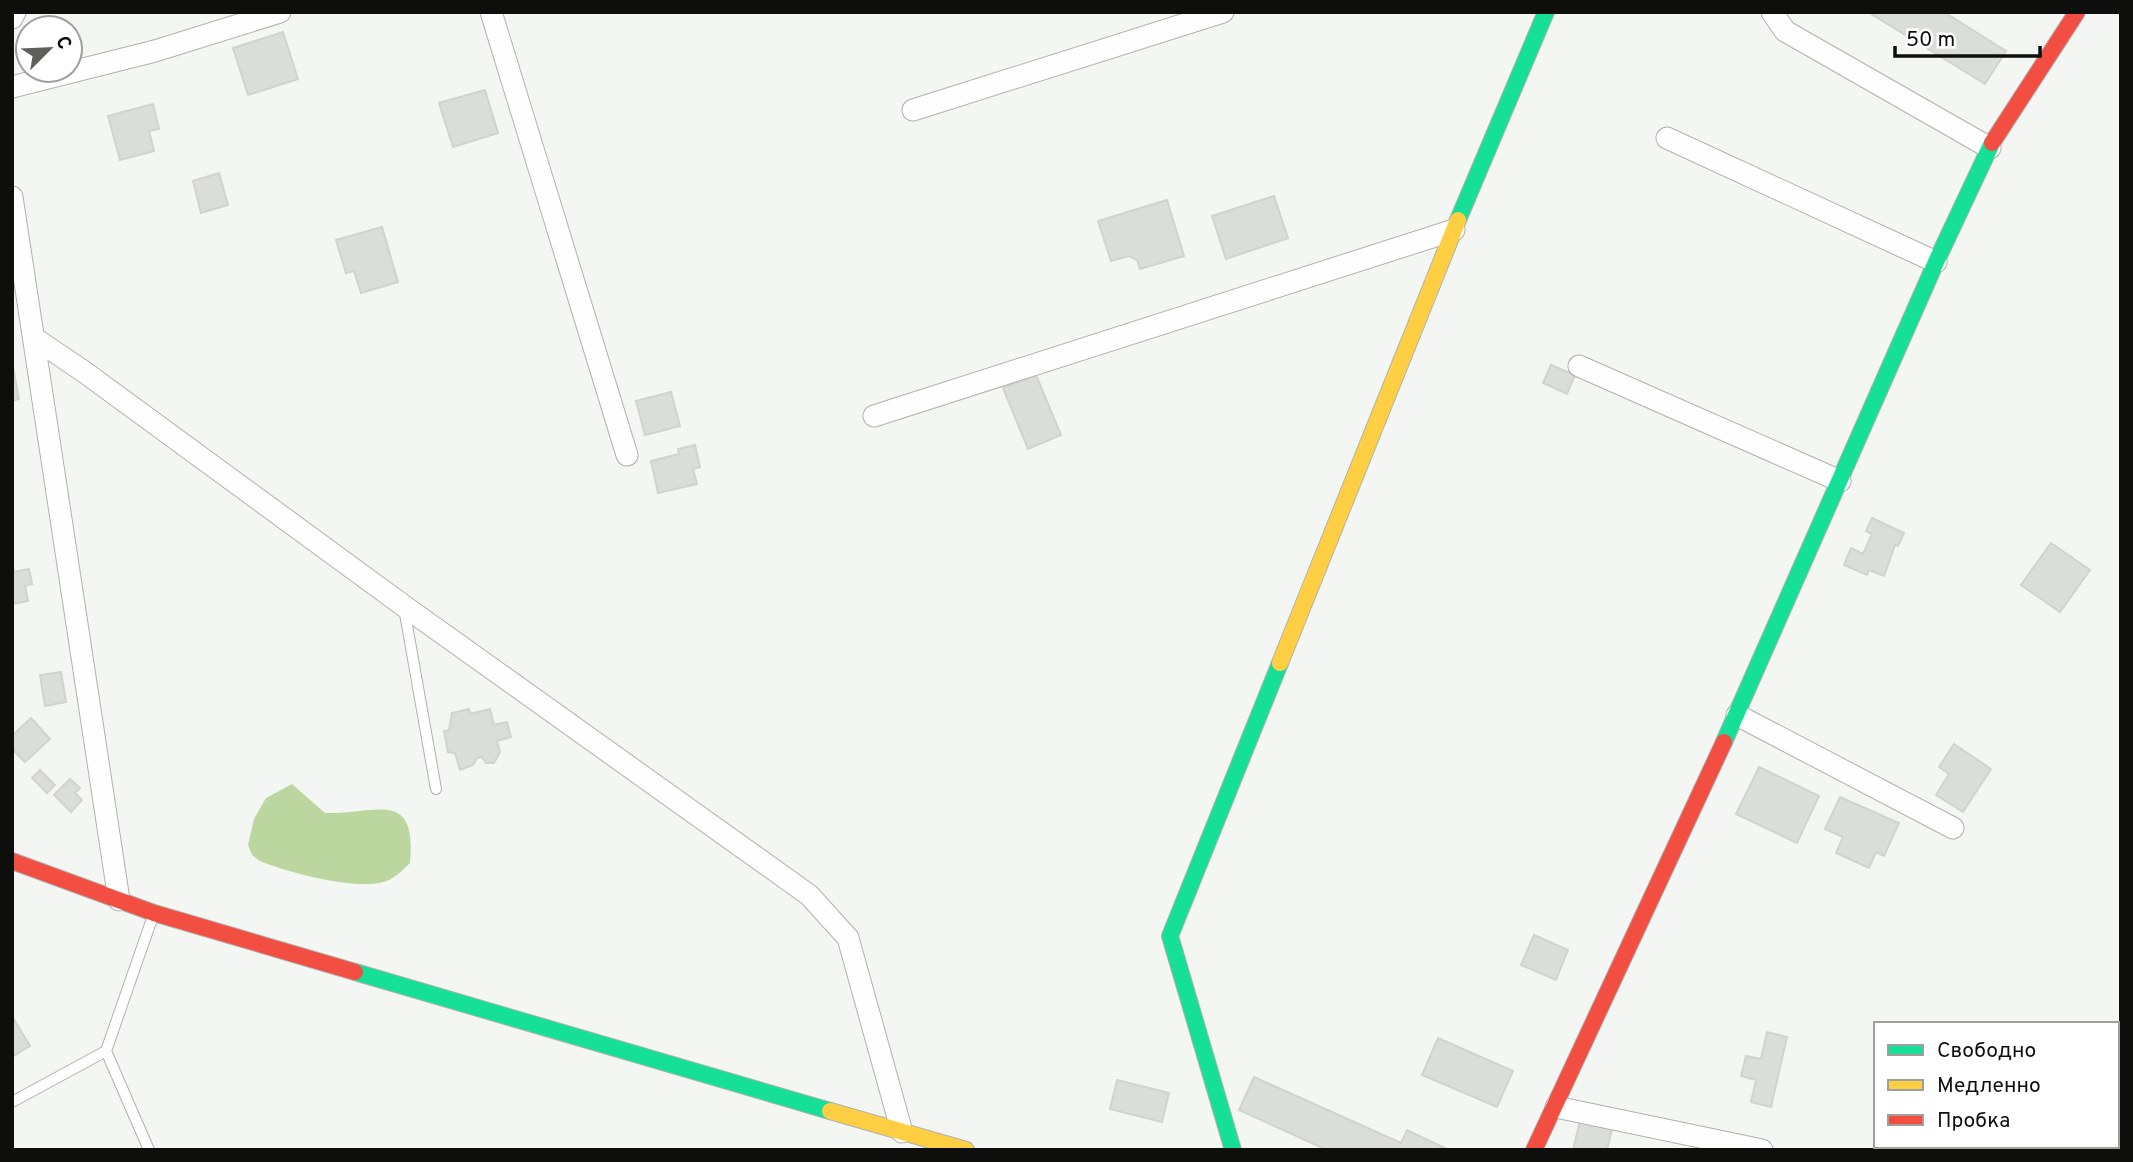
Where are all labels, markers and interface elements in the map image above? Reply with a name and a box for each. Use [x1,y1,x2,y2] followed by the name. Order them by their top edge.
[14,14,84,84] north arrow
[1895,14,2040,58] scale bar
[1906,27,1955,54] text: 50 m
[49,32,76,53] text: С
[1874,1022,2119,1148] legend
[1937,1038,2036,1065] text: Свободно
[1937,1073,2041,1100] text: Медленно
[1937,1108,2010,1135] text: Пробка

